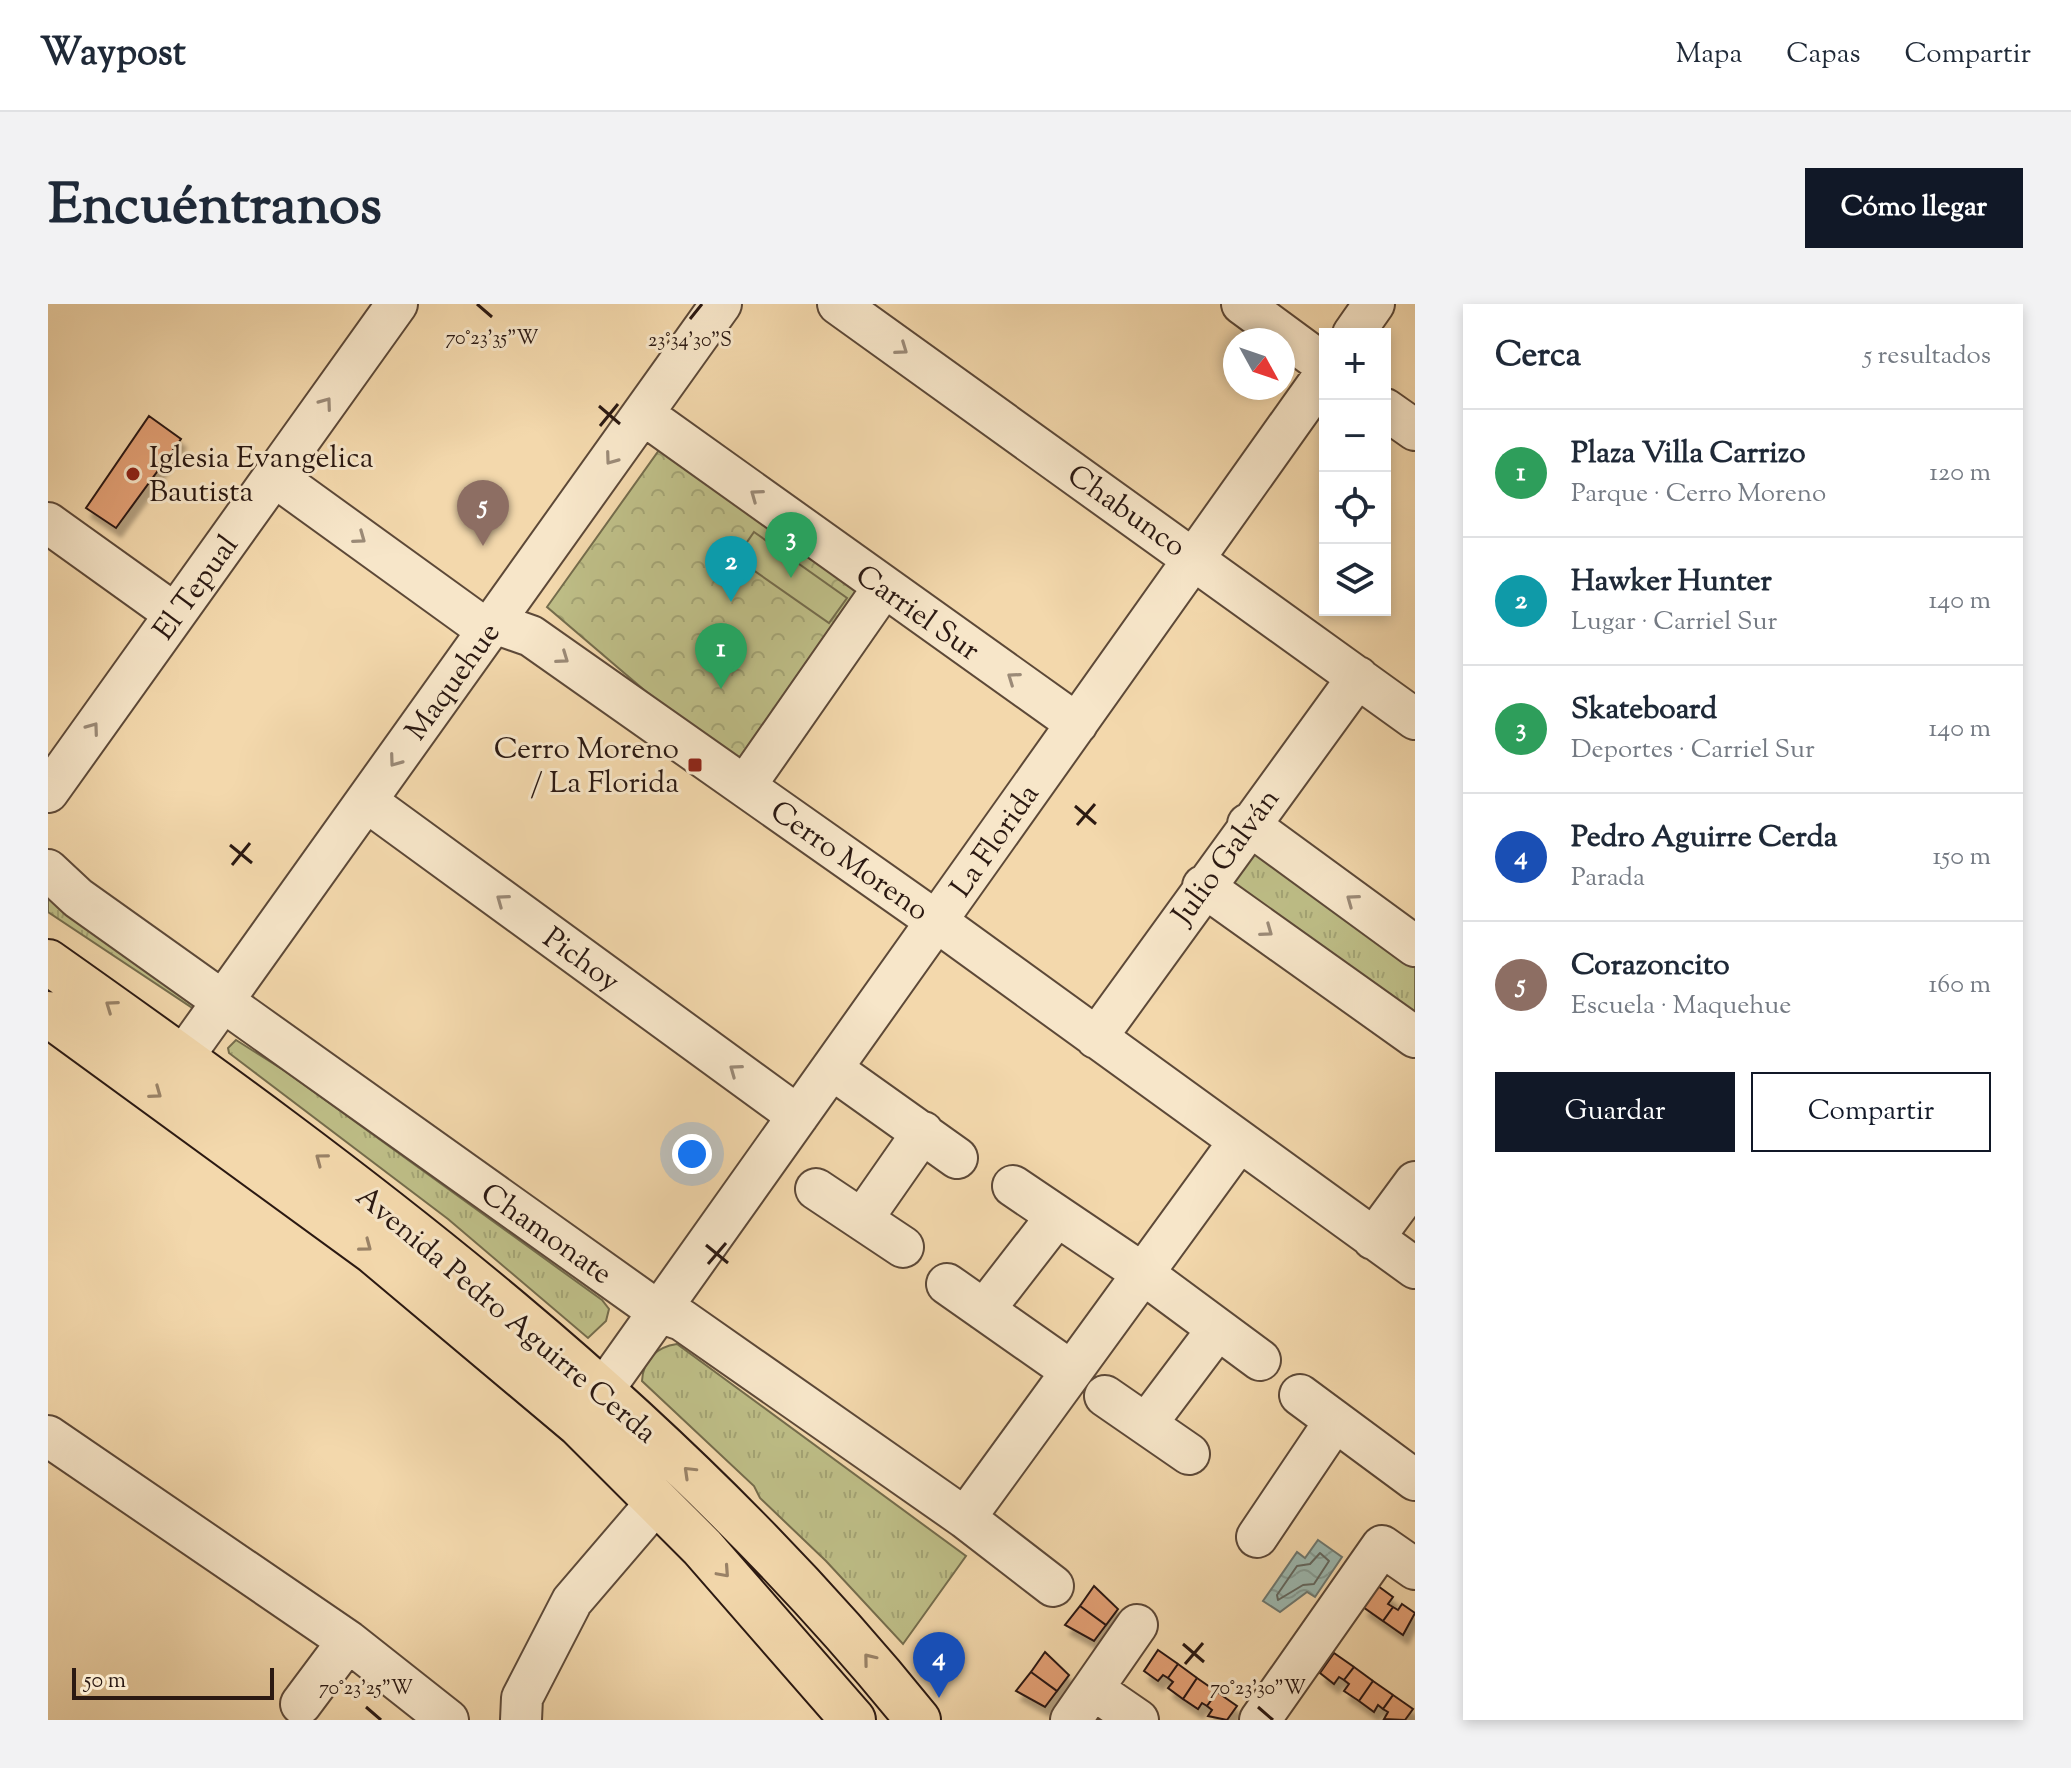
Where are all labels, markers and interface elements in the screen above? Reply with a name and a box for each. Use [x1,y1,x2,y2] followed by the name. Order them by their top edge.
[40,28,186,82] text: Waypost
[1676,35,1742,75] text: Mapa
[1786,35,1861,75] text: Capas
[1905,35,2031,75] text: Compartir
[48,168,382,249] text: Encuéntranos
[1805,168,2023,248] button: Cómo llegar
[445,325,539,354] text: 70°23'35"W
[648,327,732,356] text: 23°34'30"S
[1223,328,1295,400] north arrow
[1319,328,1391,616] map controls
[1319,328,1391,400] button: +
[1495,332,1581,381] text: Cerca
[1863,338,1991,375] text: 5 resultados
[893,339,907,354] one-way arrow
[316,398,331,412] one-way arrow
[1319,400,1391,472] button: −
[1571,433,1806,476] text: Plaza Villa Carrizo
[149,438,374,515] place label: Iglesia Evangelica Bautista
[606,450,621,464] one-way arrow
[1057,455,1194,569] street label: Chabunco
[1517,455,1525,492] text: 1
[1929,455,1991,492] text: 120 m
[124,465,142,483] marker: Iglesia Evangelica Bautista
[1319,472,1391,544] button: locate
[1571,476,1826,513] text: Parque · Cerro Moreno
[457,480,509,546] pin: 5
[750,490,765,505] one-way arrow
[765,512,817,578] pin: 3
[144,527,250,650] street label: El Tepual
[351,528,366,543] one-way arrow
[705,536,757,602] pin: 2
[1319,544,1391,616] button: layers
[846,555,987,673] street label: Carriel Sur
[1571,561,1772,604] text: Hawker Hunter
[1515,583,1527,620] text: 2
[1928,583,1991,620] text: 140 m
[1571,604,1777,641] text: Lugar · Carriel Sur
[396,614,512,751] street label: Maquehue
[695,623,747,689] pin: 1
[555,648,569,663] one-way arrow
[1008,673,1022,688] one-way arrow
[1571,689,1717,732] text: Skateboard
[1516,711,1526,748] text: 3
[1928,711,1991,748] text: 140 m
[84,723,98,737] one-way arrow
[494,729,679,806] place label: Cerro Moreno / La Florida
[1571,732,1815,769] text: Deportes · Carriel Sur
[390,753,404,767] one-way arrow
[686,756,704,774] marker: Cerro Moreno / La Florida
[941,776,1051,907] street label: La Florida
[1162,780,1291,936] street label: Julio Galván
[760,791,937,933] street label: Cerro Moreno
[1571,817,1838,860] text: Pedro Aguirre Cerda
[1514,839,1528,876] text: 4
[1932,839,1991,876] text: 150 m
[1571,860,1645,897] text: Parada
[1346,895,1361,910] one-way arrow
[496,896,511,910] one-way arrow
[533,918,628,1004] street label: Pichoy
[1258,921,1272,936] one-way arrow
[1571,945,1730,988] text: Corazoncito
[1517,967,1525,1004] text: 5
[1928,967,1991,1004] text: 160 m
[1571,988,1791,1025] text: Escuela · Maquehue
[105,1001,119,1016] one-way arrow
[729,1066,743,1080] one-way arrow
[1495,1072,1735,1152] button: Guardar
[1751,1072,1991,1152] button: Compartir
[148,1083,162,1098] one-way arrow
[672,1134,712,1174] your location
[315,1154,330,1168] one-way arrow
[471,1174,620,1296] street label: Chamonate
[345,1177,665,1455] street label: Avenida Pedro Aguirre Cerda
[357,1237,372,1251] one-way arrow
[684,1467,698,1481] one-way arrow
[714,1562,728,1577] one-way arrow
[913,1632,965,1698] pin: 4
[865,1653,879,1668] one-way arrow
[72,1664,274,1700] scale bar
[84,1666,126,1698] text: 50 m
[319,1675,413,1704] text: 70°23'25"W
[1210,1675,1306,1704] text: 70°23'30"W

